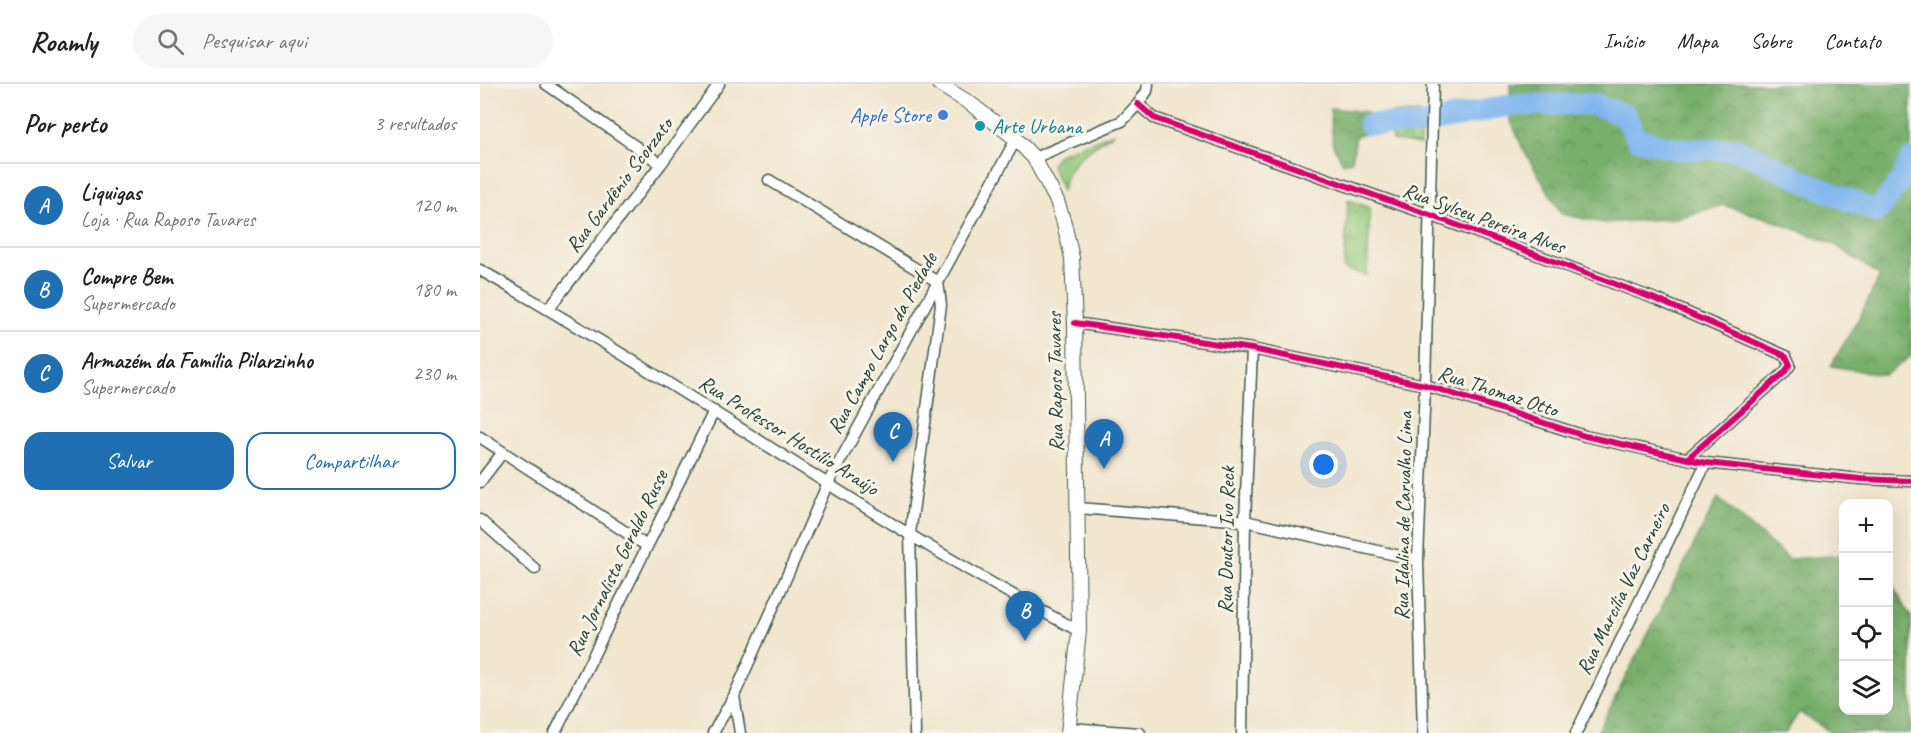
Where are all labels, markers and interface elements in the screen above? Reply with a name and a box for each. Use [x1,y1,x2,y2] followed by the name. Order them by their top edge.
[133,14,553,68] search box
[30,24,97,59] text: Roamly
[154,25,187,58] icon: search
[202,27,307,55] text: Pesquisar aqui
[1604,28,1644,54] text: Início
[1677,28,1718,54] text: Mapa
[1751,28,1791,54] text: Sobre
[1824,28,1881,54] text: Contato
[850,102,932,128] place label: Apple Store
[24,107,106,140] text: Por perto
[936,108,950,122] marker: Apple Store
[560,110,680,258] street label: Rua Gardênio Scorzato
[374,111,456,136] text: 3 resultados
[992,113,1084,139] place label: Arte Urbana
[973,119,987,133] marker: Arte Urbana
[1399,177,1570,260] street label: Rua Sylseu Pereira Alves
[81,179,141,207] text: Liquigas
[38,193,49,218] text: A
[413,193,456,218] text: 120 m
[81,207,255,232] text: Loja · Rua Raposo Tavares
[822,248,942,438] street label: Rua Campo Largo da Piedade
[81,263,172,291] text: Compre Bem
[38,277,49,302] text: B
[413,277,456,302] text: 180 m
[81,291,175,316] text: Supermercado
[1041,310,1069,452] street label: Rua Raposo Tavares
[81,347,313,375] text: Armazém da Família Pilarzinho
[1435,359,1564,423] street label: Rua Thomaz Otto
[39,361,48,386] text: C
[413,361,456,386] text: 230 m
[694,369,885,502] street label: Rua Professor Hostílio Araújo
[81,375,175,400] text: Supermercado
[1388,410,1418,620] street label: Rua Idalina de Carvalho Lima
[874,412,912,462] pin: C
[1084,420,1124,469] pin: A
[24,432,234,490] button: Salvar
[246,432,456,490] button: Compartilhar
[1309,450,1338,479] your location
[561,465,674,660] street label: Rua Jornalista Geraldo Russe
[1212,465,1240,614] street label: Rua Doutor Ivo Reck
[1570,498,1676,679] street label: Rua Marcília Vaz Carneiro
[1839,499,1893,715] map controls
[1839,499,1893,553] button: +
[1839,553,1893,607] button: −
[1006,592,1044,641] pin: B
[1839,607,1893,661] button: locate
[1839,661,1893,715] button: layers

